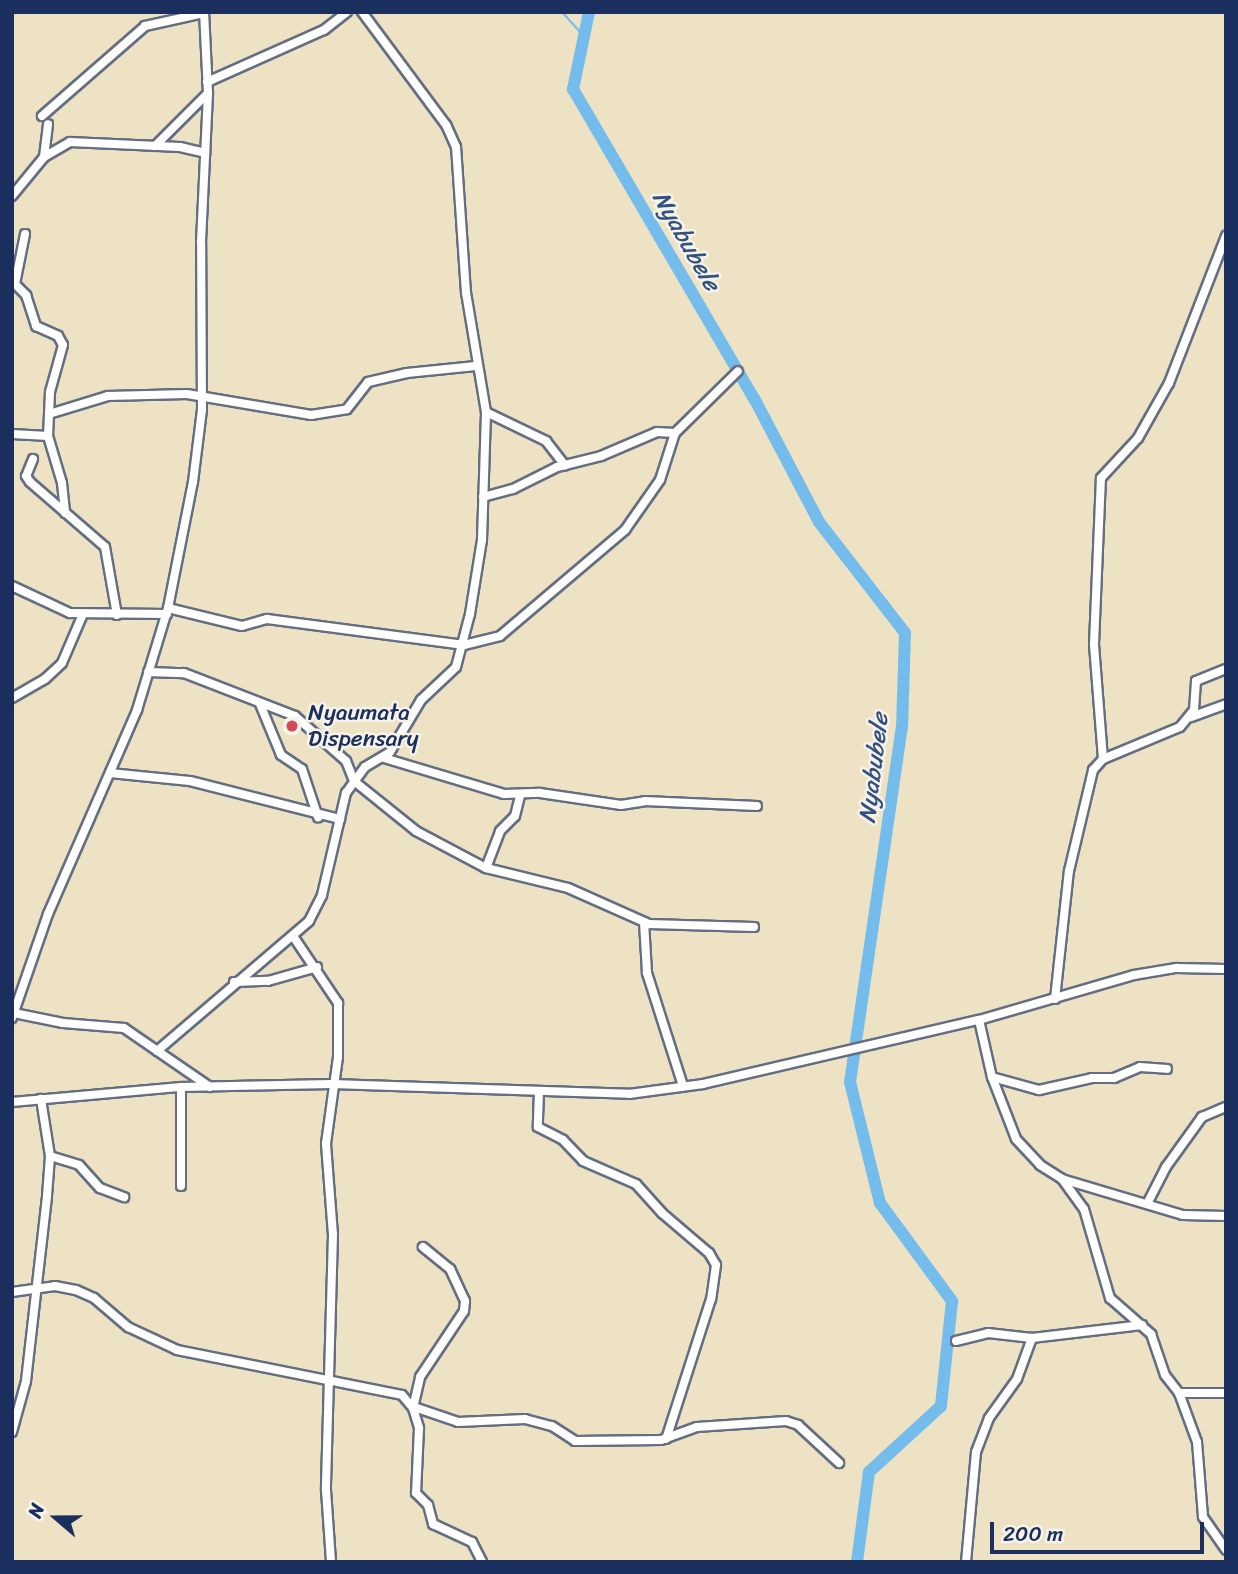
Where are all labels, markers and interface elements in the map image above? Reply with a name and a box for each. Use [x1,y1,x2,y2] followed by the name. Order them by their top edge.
[646,186,726,296] water label: Nyabubele
[308,699,418,753] place label: Nyaumata Dispensary
[853,711,895,825] water label: Nyabubele
[282,716,302,736] marker: Nyaumata Dispensary
[21,1483,91,1553] north arrow
[18,1499,54,1522] text: N
[993,1508,1206,1552] scale bar
[1003,1515,1063,1553] text: 200 m

